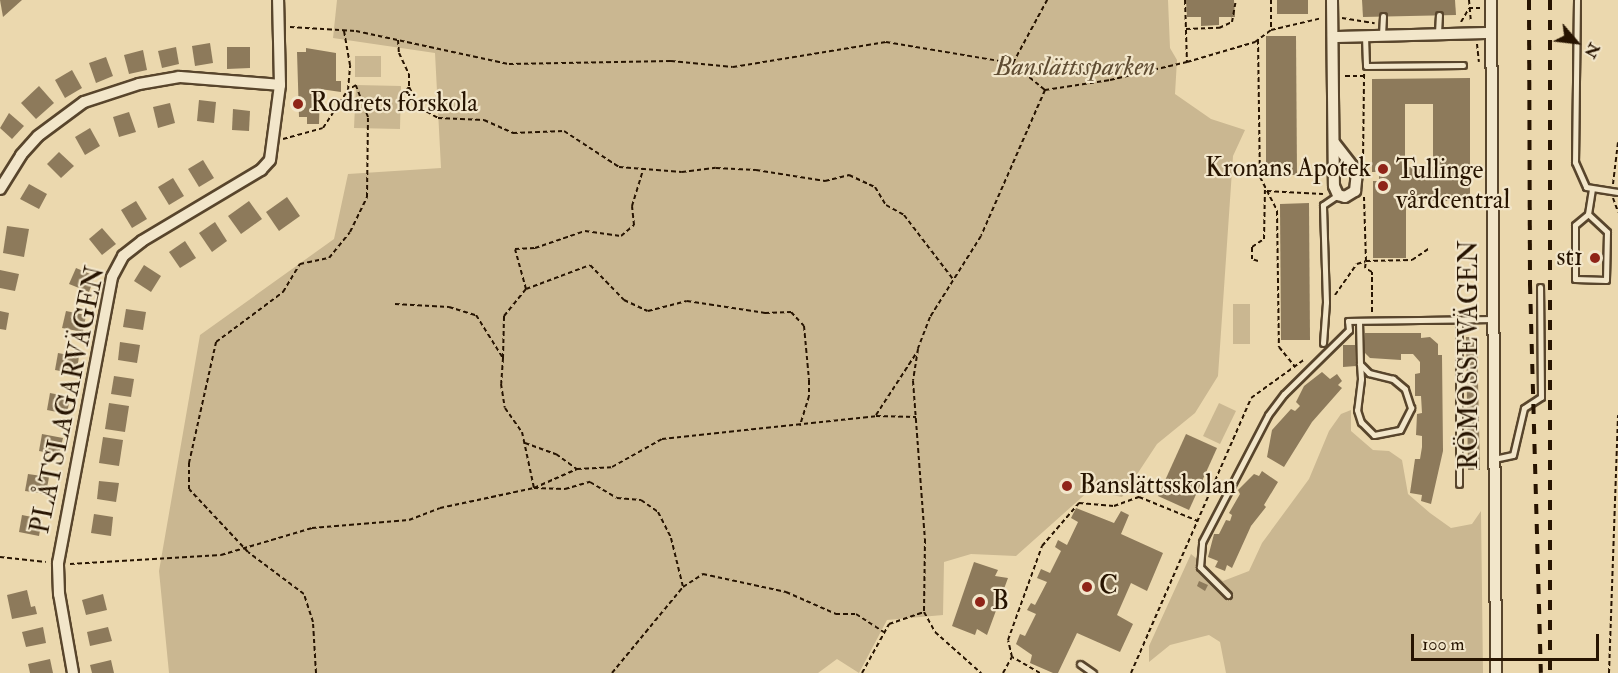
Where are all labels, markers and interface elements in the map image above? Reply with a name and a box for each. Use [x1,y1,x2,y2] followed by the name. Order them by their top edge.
[1546,12,1606,72] north arrow
[1580,39,1604,61] text: N
[995,52,1155,84] park label: Banslättssparken
[310,88,478,120] place label: Rodrets förskola
[291,97,305,111] marker: Rodrets förskola
[1205,153,1371,185] place label: Kronans Apotek
[1396,155,1510,216] place label: Tullinge vårdcentral
[1376,162,1390,176] marker: Kronans Apotek
[1374,177,1392,195] marker: Tullinge vårdcentral
[1454,240,1486,470] street label: RÖMOSSEVÄGEN
[1556,242,1583,274] place label: st1
[1588,251,1602,265] marker: st1
[25,264,113,536] street label: PLÅTSLAGARVÄGEN
[1079,470,1236,502] place label: Banslättsskolan
[1060,479,1074,493] marker: Banslättsskolan
[1099,571,1118,603] place label: C
[1080,580,1094,594] marker: C
[992,586,1009,618] place label: B
[973,595,987,609] marker: B
[1414,622,1602,660] scale bar
[1422,633,1465,656] text: 100 m

